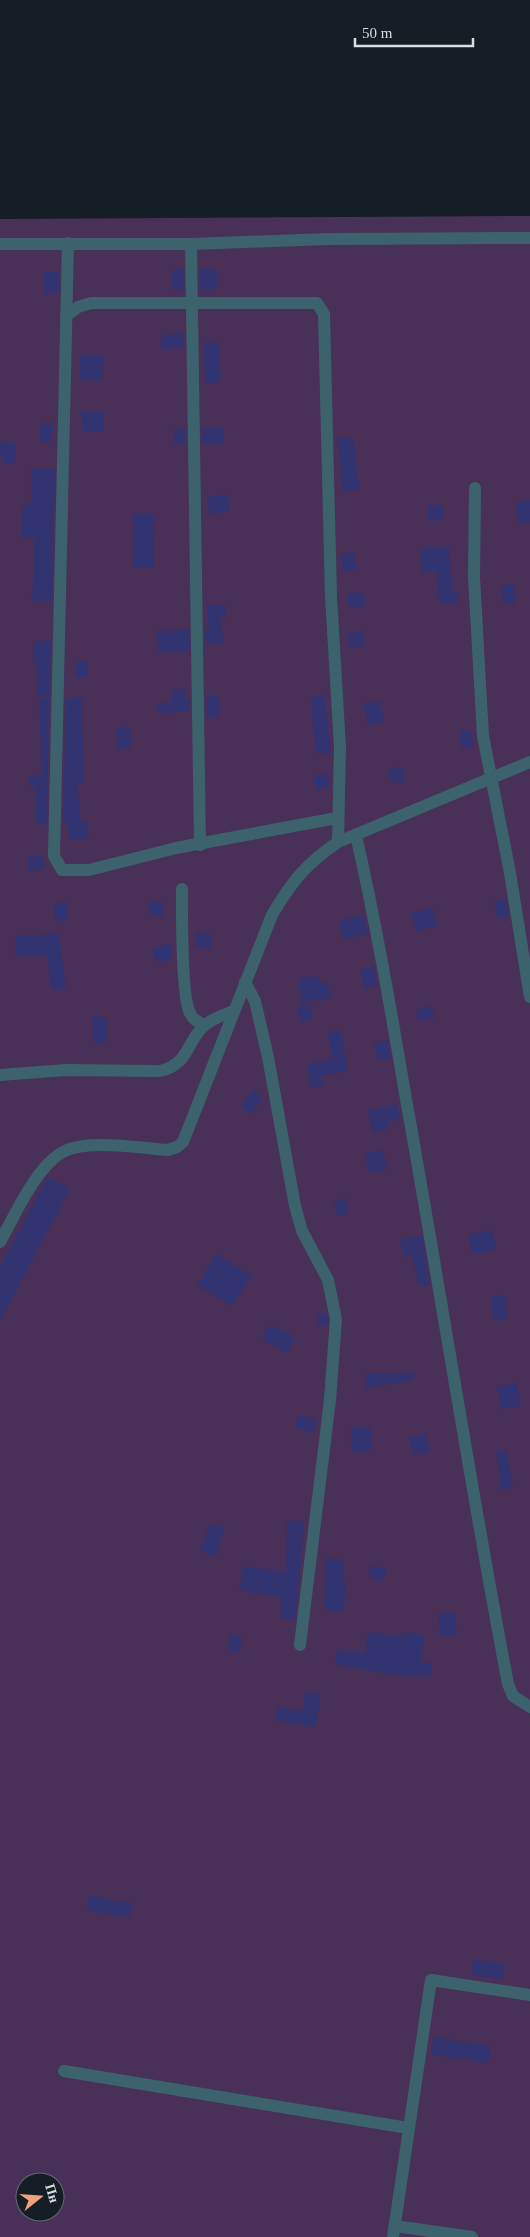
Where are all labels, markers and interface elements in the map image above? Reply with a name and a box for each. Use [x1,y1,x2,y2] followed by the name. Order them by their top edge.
[355,15,472,47] scale bar
[362,25,393,41] text: 50 m
[15,2172,65,2222] north arrow
[42,2182,62,2205] text: Пн

